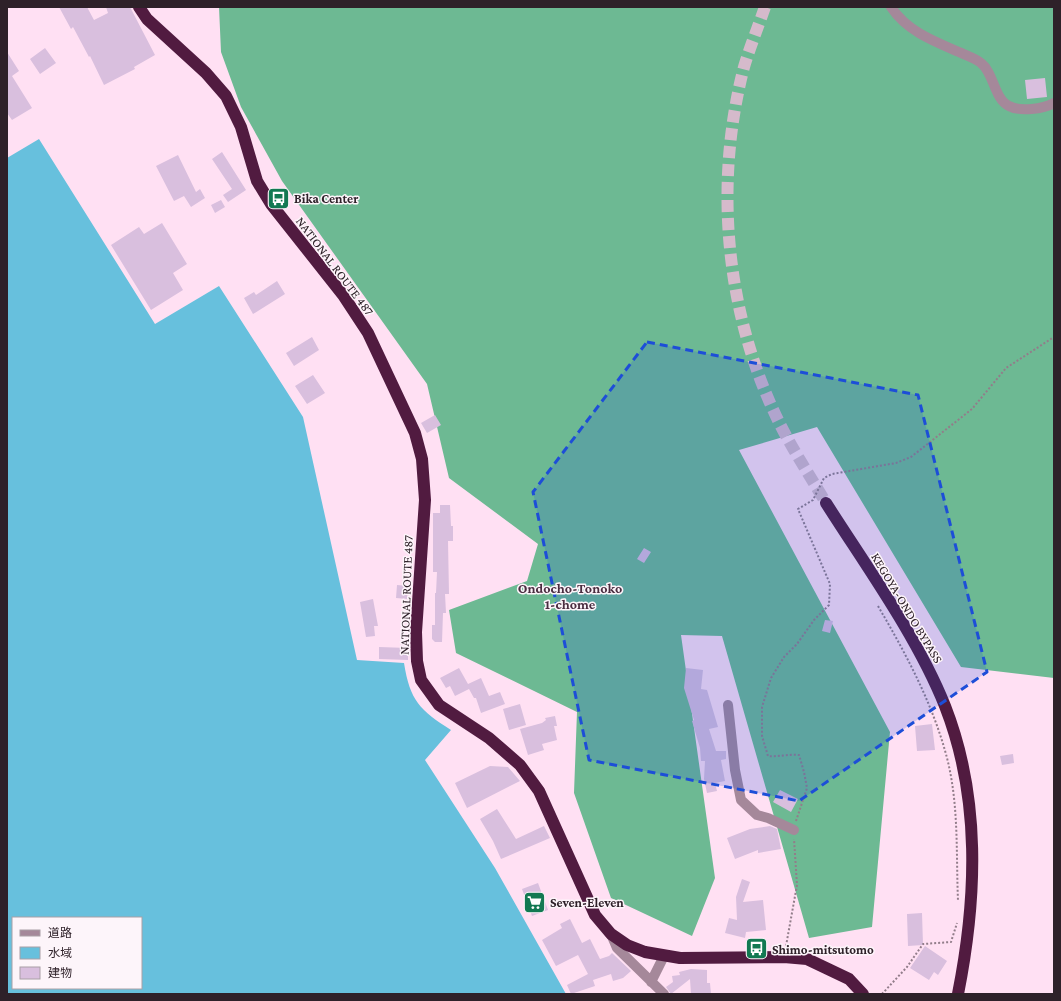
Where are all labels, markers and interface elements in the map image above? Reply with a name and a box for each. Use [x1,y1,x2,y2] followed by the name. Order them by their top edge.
[265,185,291,211] bus stop icon: Bika Center
[294,191,359,206] place label: Bika Center
[293,214,377,318] street label: NATIONAL ROUTE 487
[396,535,416,655] street label: NATIONAL ROUTE 487
[868,550,946,666] street label: KEGOYA-ONDO BYPASS
[518,580,622,612] district label: Ondocho-Tonoko 1-chome
[522,889,548,915] supermarket icon: Seven-Eleven
[550,895,624,910] place label: Seven-Eleven
[12,917,142,989] legend
[48,926,72,940] text: 道路
[744,936,770,962] bus stop icon: Shimo-mitsutomo
[772,942,874,957] place label: Shimo-mitsutomo
[48,946,72,960] text: 水域
[48,966,72,980] text: 建物

